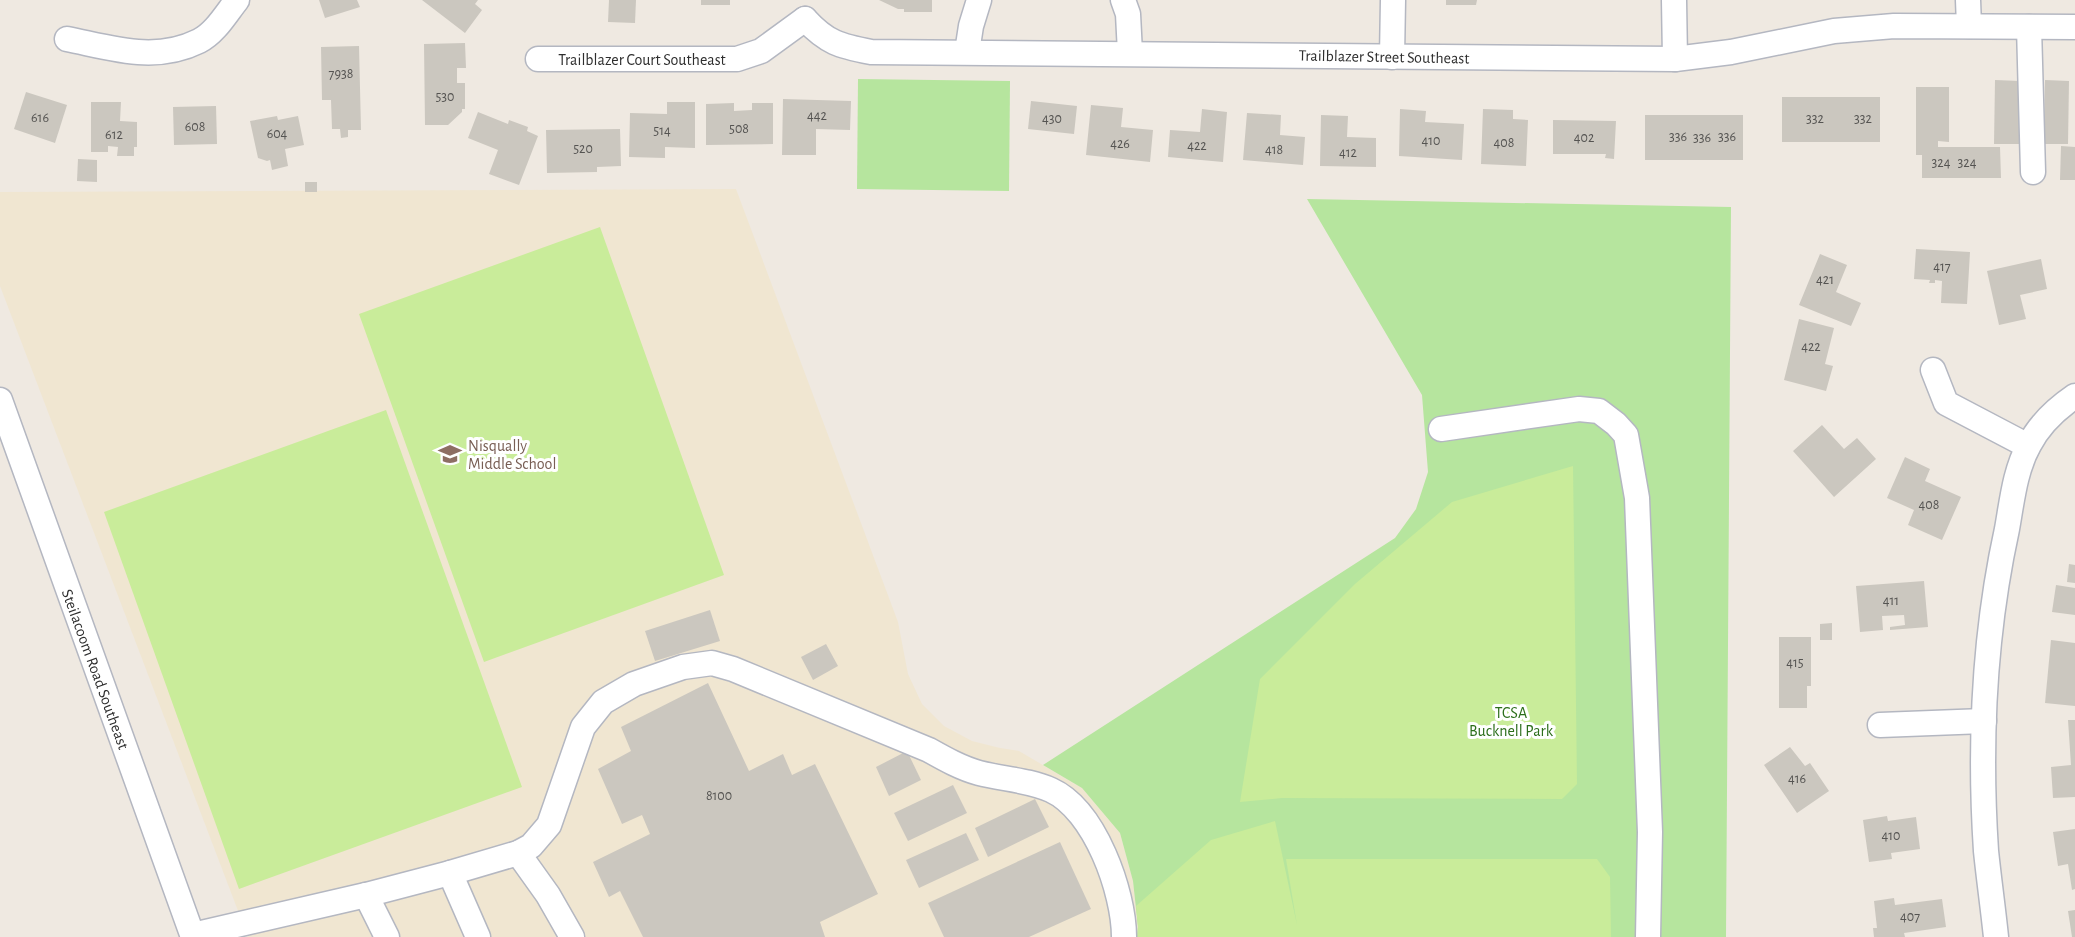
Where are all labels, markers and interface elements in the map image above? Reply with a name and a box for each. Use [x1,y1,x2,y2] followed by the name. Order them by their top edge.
[1298,48,1470,66] street label: Trailblazer Street Southeast
[558,52,726,68] street label: Trailblazer Court Southeast
[329,67,353,81] house number: 7938
[435,90,455,104] house number: 530
[807,109,827,123] house number: 442
[31,111,49,125] house number: 616
[1042,112,1062,126] house number: 430
[1806,112,1824,126] house number: 332
[1854,112,1872,126] house number: 332
[185,120,205,134] house number: 608
[729,122,749,136] house number: 508
[653,124,671,138] house number: 514
[267,127,288,141] house number: 604
[105,128,123,142] house number: 612
[1669,130,1687,144] house number: 336
[1718,130,1736,144] house number: 336
[1574,131,1594,145] house number: 402
[1693,131,1711,145] house number: 336
[1422,134,1440,148] house number: 410
[1494,136,1514,150] house number: 408
[1110,137,1130,151] house number: 426
[1187,139,1207,153] house number: 422
[573,142,593,156] house number: 520
[1265,143,1283,157] house number: 418
[1339,146,1357,160] house number: 412
[1932,156,1951,170] house number: 324
[1958,156,1977,170] house number: 324
[1933,260,1951,274] house number: 417
[1816,273,1834,287] house number: 421
[1801,340,1821,354] house number: 422
[468,438,556,472] place label: Nisqually Middle School
[437,441,463,467] school or university icon: Nisqually Middle School
[1919,498,1939,512] house number: 408
[59,587,131,752] street label: Steilacoom Road Southeast
[1883,594,1899,608] house number: 411
[1786,656,1804,670] house number: 415
[1469,705,1554,739] park label: TCSA Bucknell Park
[1788,772,1806,786] house number: 416
[706,789,732,803] house number: 8100
[1882,829,1900,843] house number: 410
[1900,910,1920,924] house number: 407

